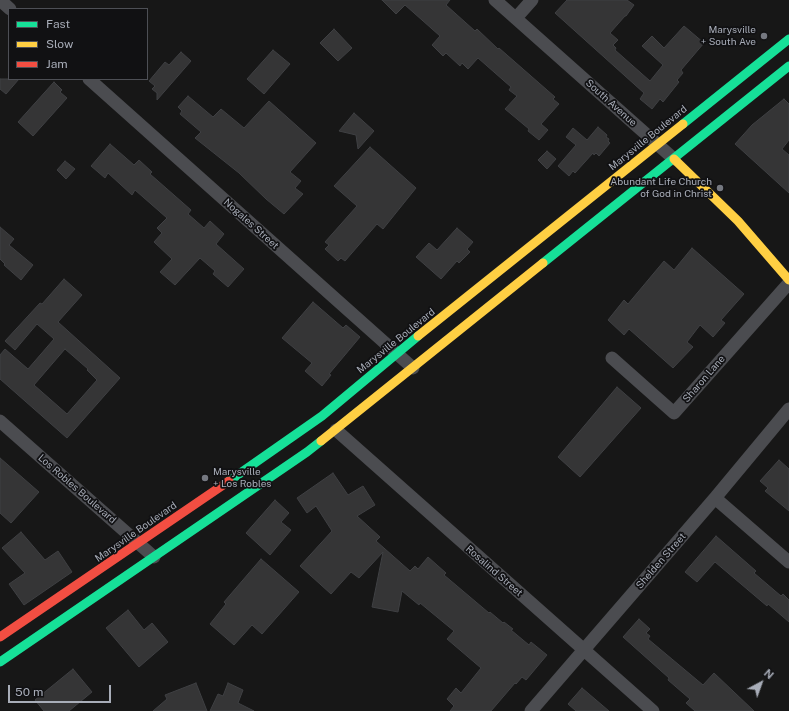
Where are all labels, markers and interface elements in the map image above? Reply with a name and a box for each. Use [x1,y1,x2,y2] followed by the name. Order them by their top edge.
[8,8,148,80] legend
[46,17,70,31] text: Fast
[701,24,756,48] place label: Marysville + South Ave
[759,31,769,41] marker: Marysville + South Ave
[46,37,73,51] text: Slow
[46,57,68,71] text: Jam
[583,77,639,129] street label: South Avenue
[607,103,689,173] street label: Marysville Boulevard
[610,176,712,200] place label: Abundant Life Church of God in Christ
[715,183,725,193] marker: Abundant Life Church of God in Christ
[221,196,281,252] street label: Nogales Street
[355,306,437,376] street label: Marysville Boulevard
[680,353,728,405] street label: Sharon Lane
[35,452,119,526] street label: Los Robles Boulevard
[213,466,271,490] place label: Marysville + Los Robles
[200,473,210,483] marker: Marysville + Los Robles
[93,499,179,565] street label: Marysville Boulevard
[634,531,688,591] street label: Shelden Street
[463,543,525,599] street label: Rosalind Street
[741,663,781,703] north arrow
[762,667,776,681] text: N
[10,677,113,703] scale bar
[15,685,43,699] text: 50 m

